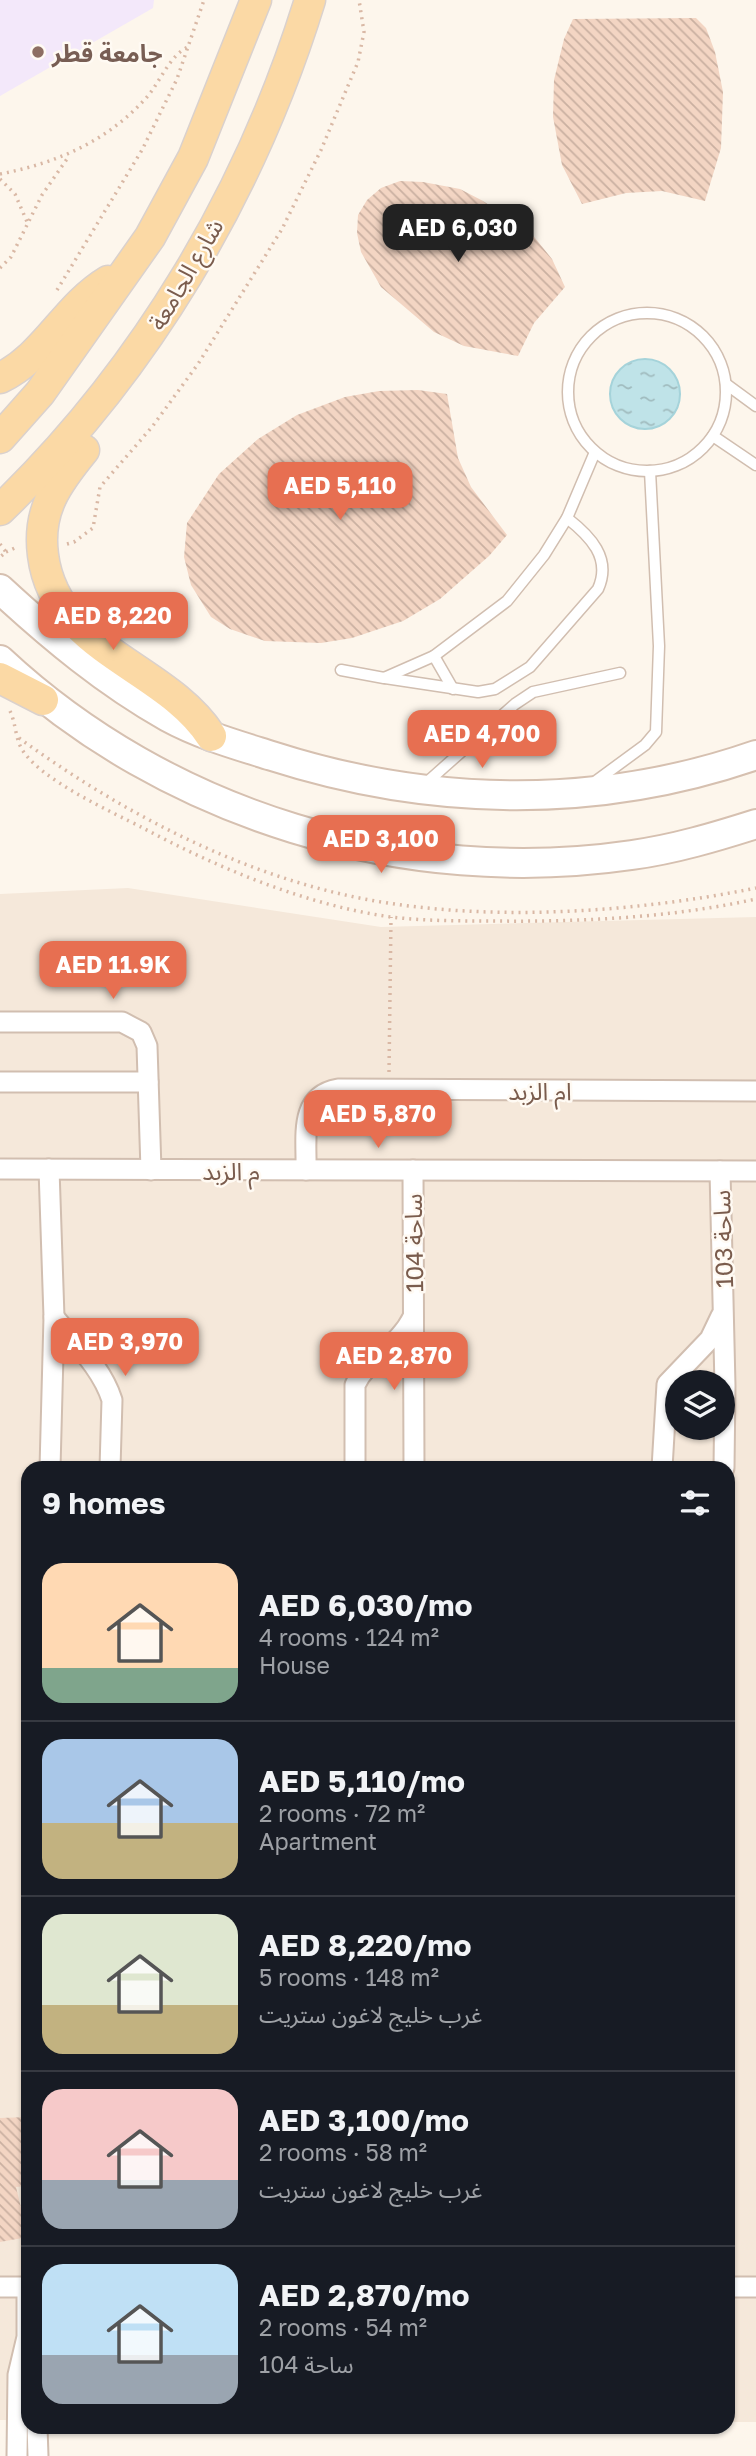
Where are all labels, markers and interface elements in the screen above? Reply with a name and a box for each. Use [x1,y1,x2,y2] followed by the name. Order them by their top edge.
[51,38,163,68] place label: جامعة قطر
[30,44,46,60] marker: جامعة قطر
[378,204,538,264] pin: AED 6,030
[141,213,232,337] street label: شارع الجامعة
[399,213,517,241] text: AED 6,030
[260,462,420,522] pin: AED 5,110
[284,471,396,499] text: AED 5,110
[33,592,193,652] pin: AED 8,220
[54,601,172,629] text: AED 8,220
[402,710,562,770] pin: AED 4,700
[423,719,541,747] text: AED 4,700
[301,816,461,875] pin: AED 3,100
[323,824,439,852] text: AED 3,100
[33,942,193,1001] pin: AED 11.9K
[55,950,171,978] text: AED 11.9K
[508,1076,572,1110] street label: ام الزبد
[298,1090,458,1150] pin: AED 5,870
[320,1099,436,1127] text: AED 5,870
[202,1156,260,1190] street label: م الزبد
[706,1189,738,1289] street label: ساحة 103
[398,1193,428,1293] street label: ساحة 104
[45,1318,205,1378] pin: AED 3,970
[67,1327,183,1355] text: AED 3,970
[314,1332,474,1392] pin: AED 2,870
[336,1341,452,1369] text: AED 2,870
[665,1370,735,1440] map controls
[665,1370,735,1440] button: layers
[676,1484,714,1522] icon: filters
[42,1485,165,1521] text: 9 homes
[259,1587,473,1623] text: AED 6,030/mo
[98,1591,182,1675] icon: home
[259,1623,439,1651] text: 4 rooms · 124 m²
[259,1651,330,1679] text: House
[259,1763,465,1799] text: AED 5,110/mo
[98,1767,182,1851] icon: home
[259,1799,425,1827] text: 2 rooms · 72 m²
[259,1827,377,1855] text: Apartment
[259,1927,472,1963] text: AED 8,220/mo
[98,1942,182,2026] icon: home
[259,1963,439,1991] text: 5 rooms · 148 m²
[259,2000,482,2028] text: غرب خليج لاغون ستريت
[259,2102,469,2138] text: AED 3,100/mo
[98,2117,182,2201] icon: home
[259,2138,427,2166] text: 2 rooms · 58 m²
[259,2175,482,2203] text: غرب خليج لاغون ستريت
[259,2277,470,2313] text: AED 2,870/mo
[98,2292,182,2376] icon: home
[259,2313,427,2341] text: 2 rooms · 54 m²
[259,2350,354,2378] text: ساحة 104

